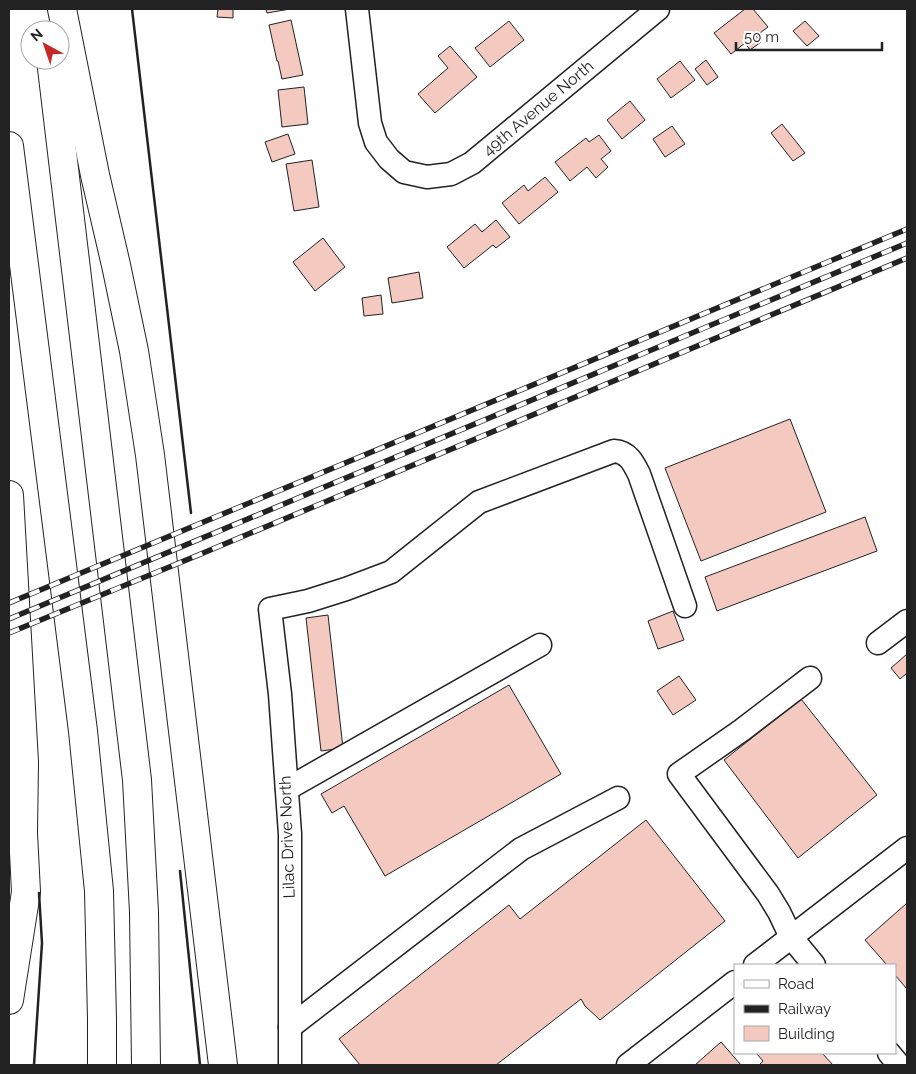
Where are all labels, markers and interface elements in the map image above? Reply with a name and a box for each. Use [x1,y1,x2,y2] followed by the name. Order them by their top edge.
[20,20,70,70] north arrow
[736,20,882,52] scale bar
[27,25,46,45] text: N
[744,28,779,46] text: 50 m
[479,56,597,160] street label: 49th Avenue North
[275,775,299,899] street label: Lilac Drive North
[734,964,896,1054] legend
[778,975,814,993] text: Road
[778,1000,831,1018] text: Railway
[778,1025,835,1043] text: Building

